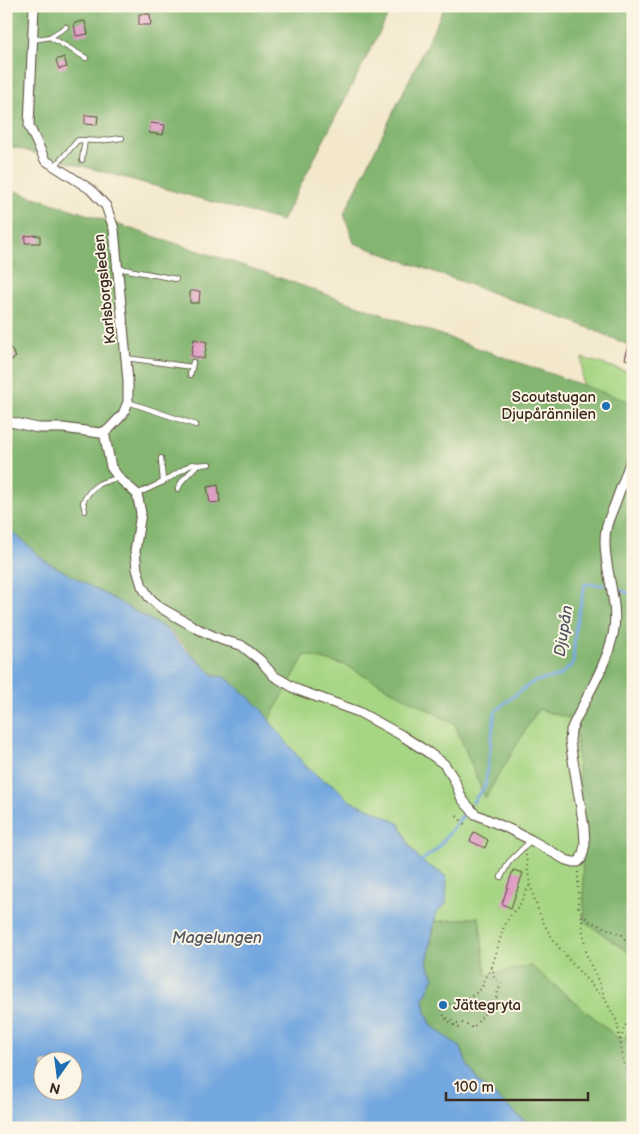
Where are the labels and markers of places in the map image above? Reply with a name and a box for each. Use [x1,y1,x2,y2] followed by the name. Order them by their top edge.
[501,388,596,424] place label: Scoutstugan Djupårännilen
[600,400,612,412] marker: Scoutstugan Djupårännilen
[453,996,521,1015] place label: Jättegryta
[437,999,449,1011] marker: Jättegryta

